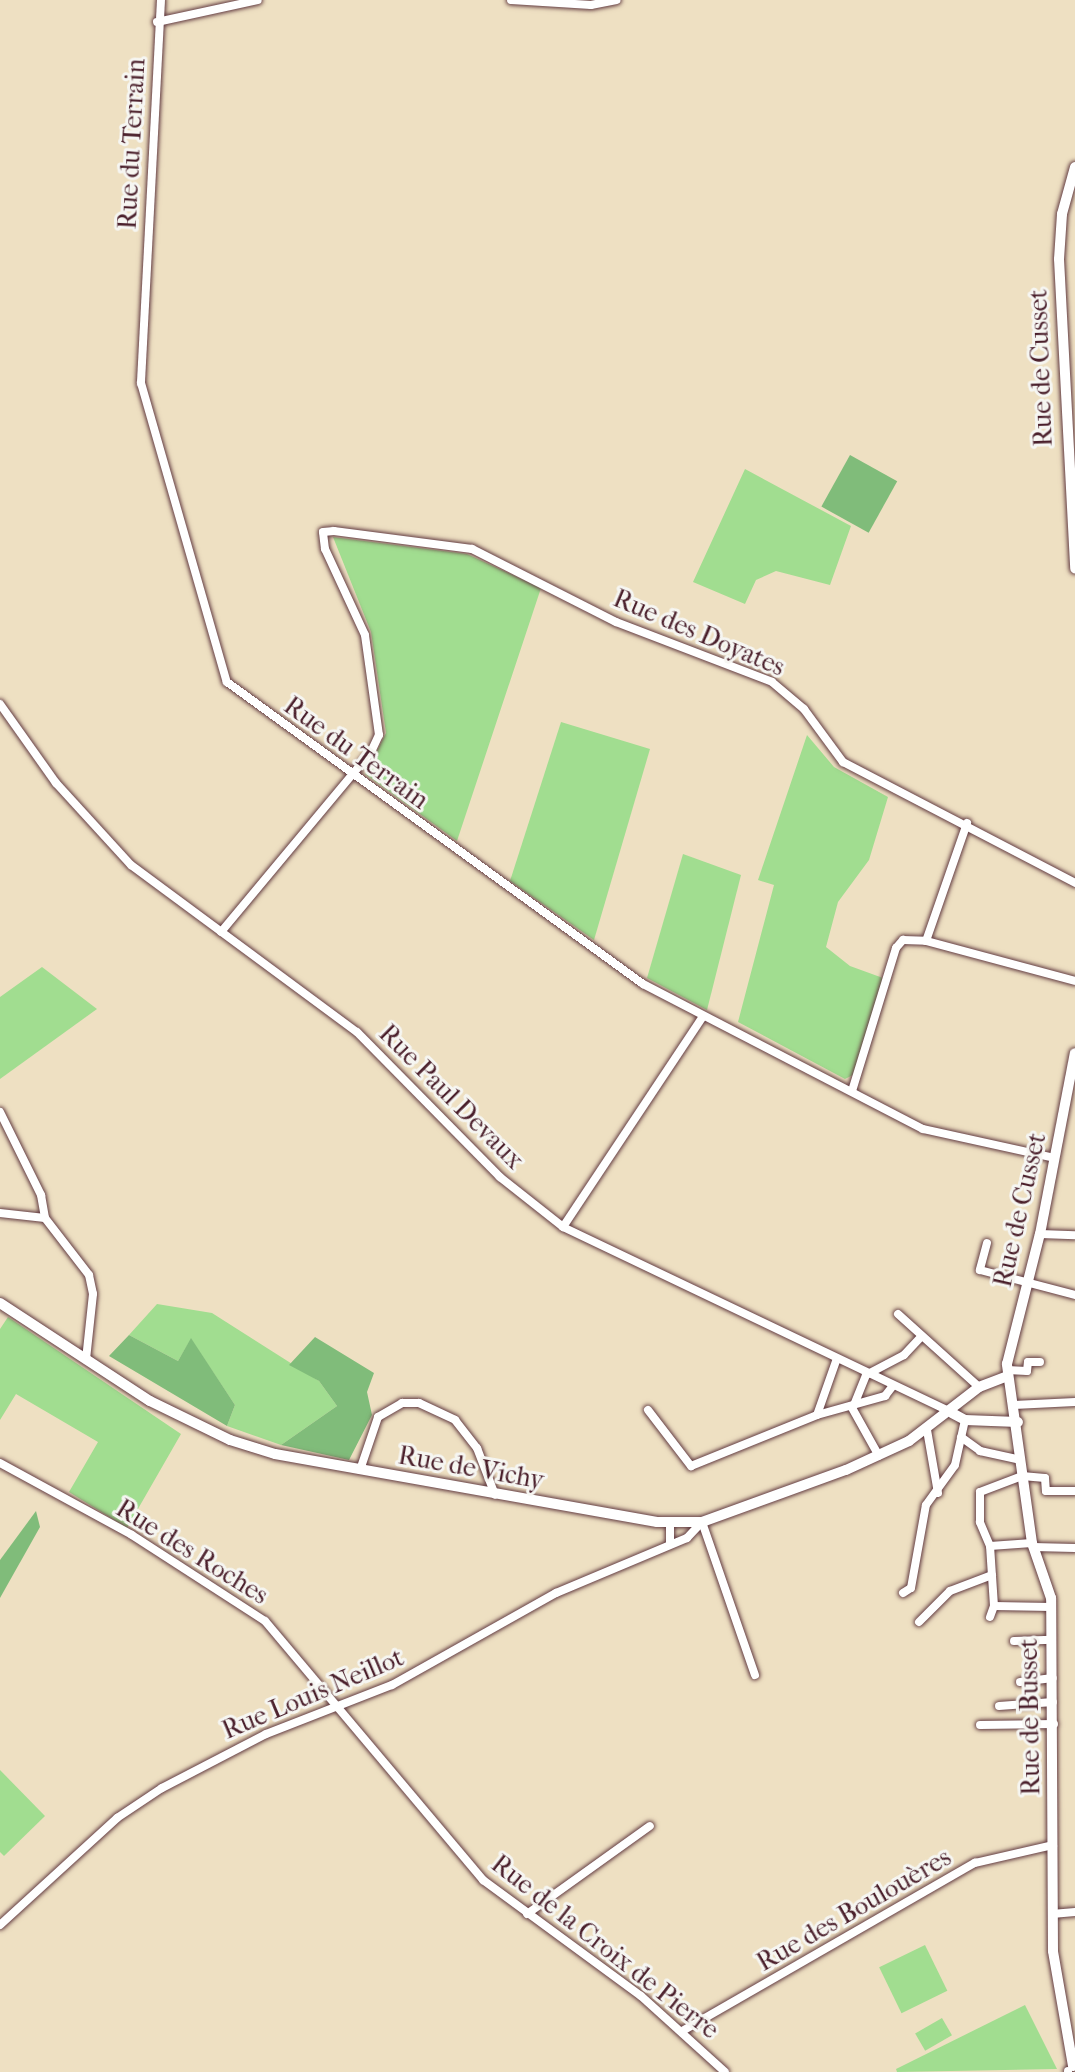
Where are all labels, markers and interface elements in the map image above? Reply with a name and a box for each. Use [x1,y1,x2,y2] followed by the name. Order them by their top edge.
[112,58,152,230] street label: Rue du Terrain
[1023,289,1059,447] street label: Rue de Cusset
[609,583,789,683] street label: Rue des Doyates
[278,690,434,816] street label: Rue du Terrain
[372,1018,530,1176] street label: Rue Paul Devaux
[987,1130,1053,1290] street label: Rue de Cusset
[396,1440,546,1496] street label: Rue de Vichy
[110,1493,274,1611] street label: Rue des Roches
[1013,1638,1047,1796] street label: Rue de Busset
[218,1642,408,1746] street label: Rue Louis Neillot
[751,1842,957,1978] street label: Rue des Boulouères
[485,1848,725,2046] street label: Rue de la Croix de Pierre

